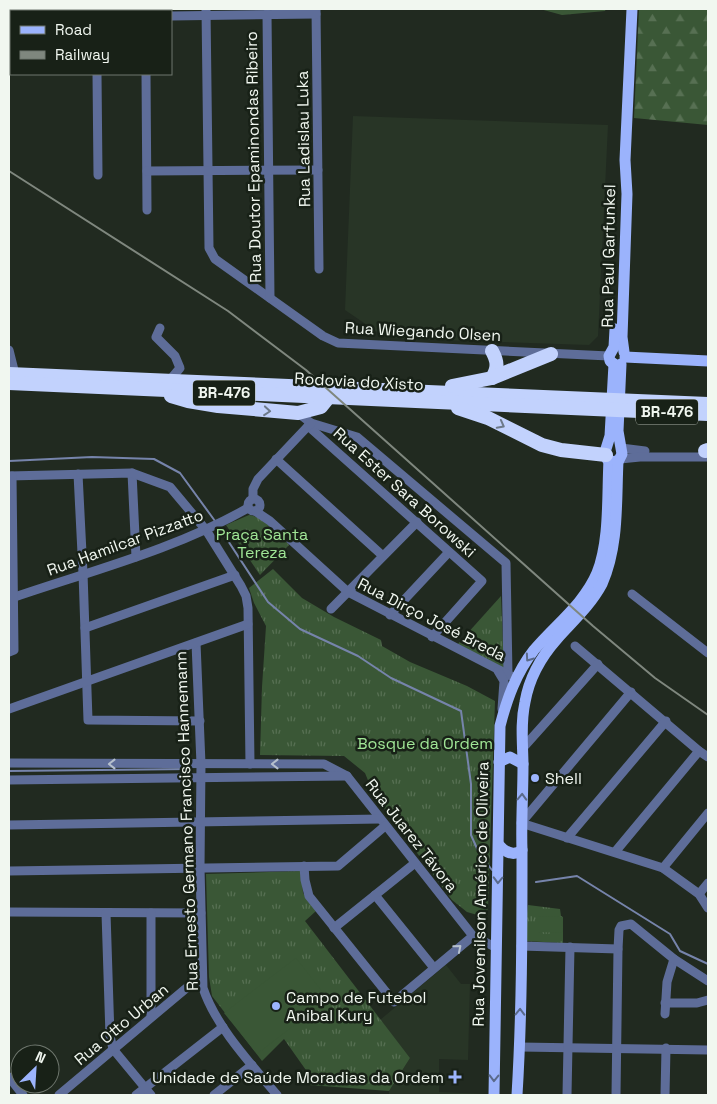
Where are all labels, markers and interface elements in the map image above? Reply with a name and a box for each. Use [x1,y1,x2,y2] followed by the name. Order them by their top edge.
[10,10,172,75] legend
[55,20,92,39] text: Road
[241,31,266,283] street label: Rua Doutor Epaminondas Ribeiro
[55,45,110,64] text: Railway
[292,71,315,207] street label: Rua Ladislau Luka
[597,184,620,328] street label: Rua Paul Garfunkel
[344,317,502,346] street label: Rua Wiegando Olsen
[294,368,424,395] street label: Rodovia do Xisto
[193,380,255,406] road number: BR-476
[636,400,698,424] road number: BR-476
[264,405,272,416] one-way arrow
[495,418,504,428] one-way arrow
[329,423,480,562] street label: Rua Ester Sara Borowski
[44,504,206,581] street label: Rua Hamilcar Pizzatto
[216,524,308,563] park label: Praça Santa Tereza
[354,573,509,666] street label: Rua Dirço José Breda
[170,651,203,991] street label: Rua Ernesto Germano Francisco Hannemann
[526,652,535,662] one-way arrow
[357,733,493,754] park label: Bosque da Ordem
[108,759,116,769] one-way arrow
[271,759,278,769] one-way arrow
[468,761,493,1027] street label: Rua Jovenilson Américo de Oliveira
[545,768,582,789] place label: Shell
[529,772,541,784] marker: Shell
[361,774,462,896] street label: Rua Juarez Távora
[517,792,527,800] one-way arrow
[493,876,503,884] one-way arrow
[453,945,462,954] one-way arrow
[70,979,173,1070] street label: Rua Otto Urban
[286,987,427,1026] place label: Campo de Futebol Anibal Kury
[270,1000,282,1012] marker: Campo de Futebol Anibal Kury
[515,1007,525,1015] one-way arrow
[10,1044,60,1094] north arrow
[32,1047,49,1067] text: N
[152,1067,444,1088] place label: Unidade de Saúde Moradias da Ordem
[448,1070,462,1084] marker: Unidade de Saúde Moradias da Ordem
[489,1074,499,1082] one-way arrow

